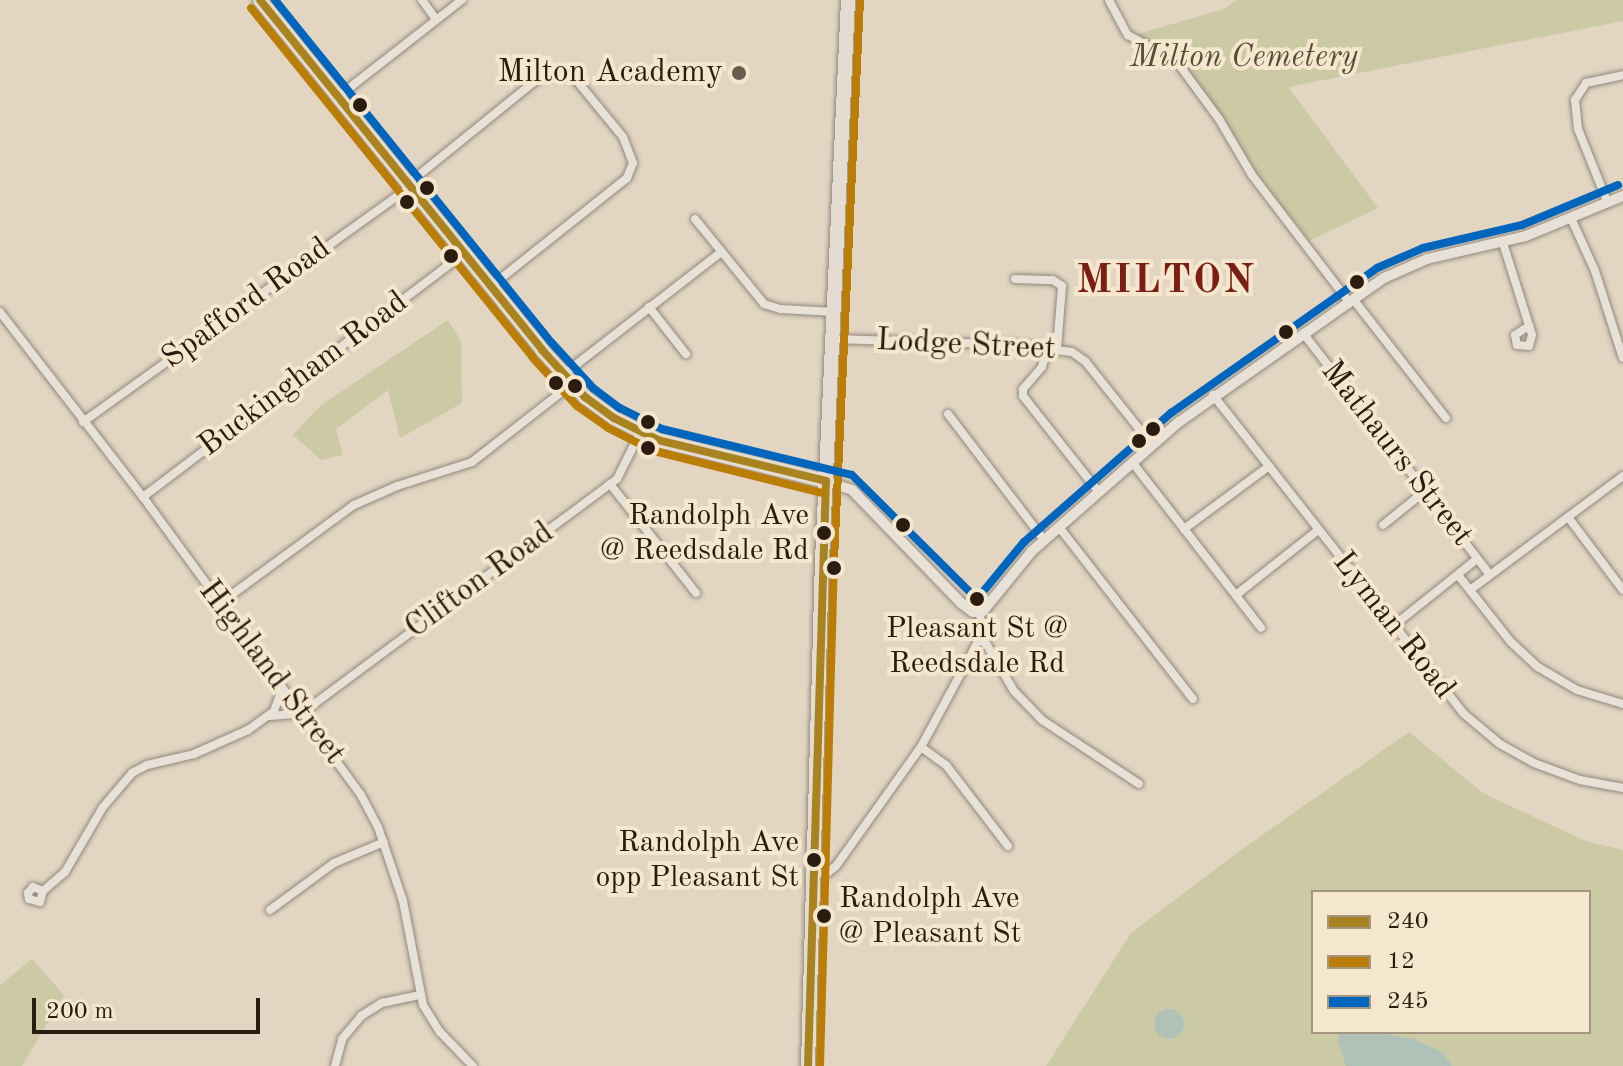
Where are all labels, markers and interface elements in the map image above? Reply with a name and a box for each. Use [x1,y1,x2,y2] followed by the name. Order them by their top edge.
[1130,39,1358,77] park label: Milton Cemetery
[498,54,723,92] place label: Milton Academy
[730,64,748,82] marker: Milton Academy
[352,97,368,113] unlabelled marker
[419,180,435,196] unlabelled marker
[399,194,415,210] unlabelled marker
[155,230,339,378] street label: Spafford Road
[443,248,459,264] unlabelled marker
[1076,258,1256,306] district label: MILTON
[1349,274,1365,290] unlabelled marker
[192,284,416,466] street label: Buckingham Road
[875,322,1057,370] street label: Lodge Street
[1278,324,1294,340] unlabelled marker
[1312,354,1480,554] street label: Mathaurs Street
[548,375,564,391] unlabelled marker
[567,378,583,394] unlabelled marker
[640,414,656,430] unlabelled marker
[1145,421,1161,437] unlabelled marker
[1131,433,1147,449] unlabelled marker
[640,440,656,456] unlabelled marker
[600,498,809,568] place label: Randolph Ave @ Reedsdale Rd
[398,514,562,648] street label: Clifton Road
[895,517,911,533] unlabelled marker
[816,525,832,541] marker: Randolph Ave @ Reedsdale Rd
[1323,544,1463,708] street label: Lyman Road
[826,560,842,576] unlabelled marker
[189,573,353,773] street label: Highland Street
[969,591,985,607] marker: Pleasant St @ Reedsdale Rd
[886,611,1068,682] place label: Pleasant St @ Reedsdale Rd
[595,825,799,896] place label: Randolph Ave opp Pleasant St
[806,852,822,868] marker: Randolph Ave opp Pleasant St
[839,881,1021,952] place label: Randolph Ave @ Pleasant St
[1311,890,1591,1034] legend
[816,908,832,924] marker: Randolph Ave @ Pleasant St
[1387,910,1429,934] text: 240
[1387,950,1415,974] text: 12
[36,982,264,1032] scale bar
[1387,990,1429,1014] text: 245
[46,1000,114,1024] text: 200 m

